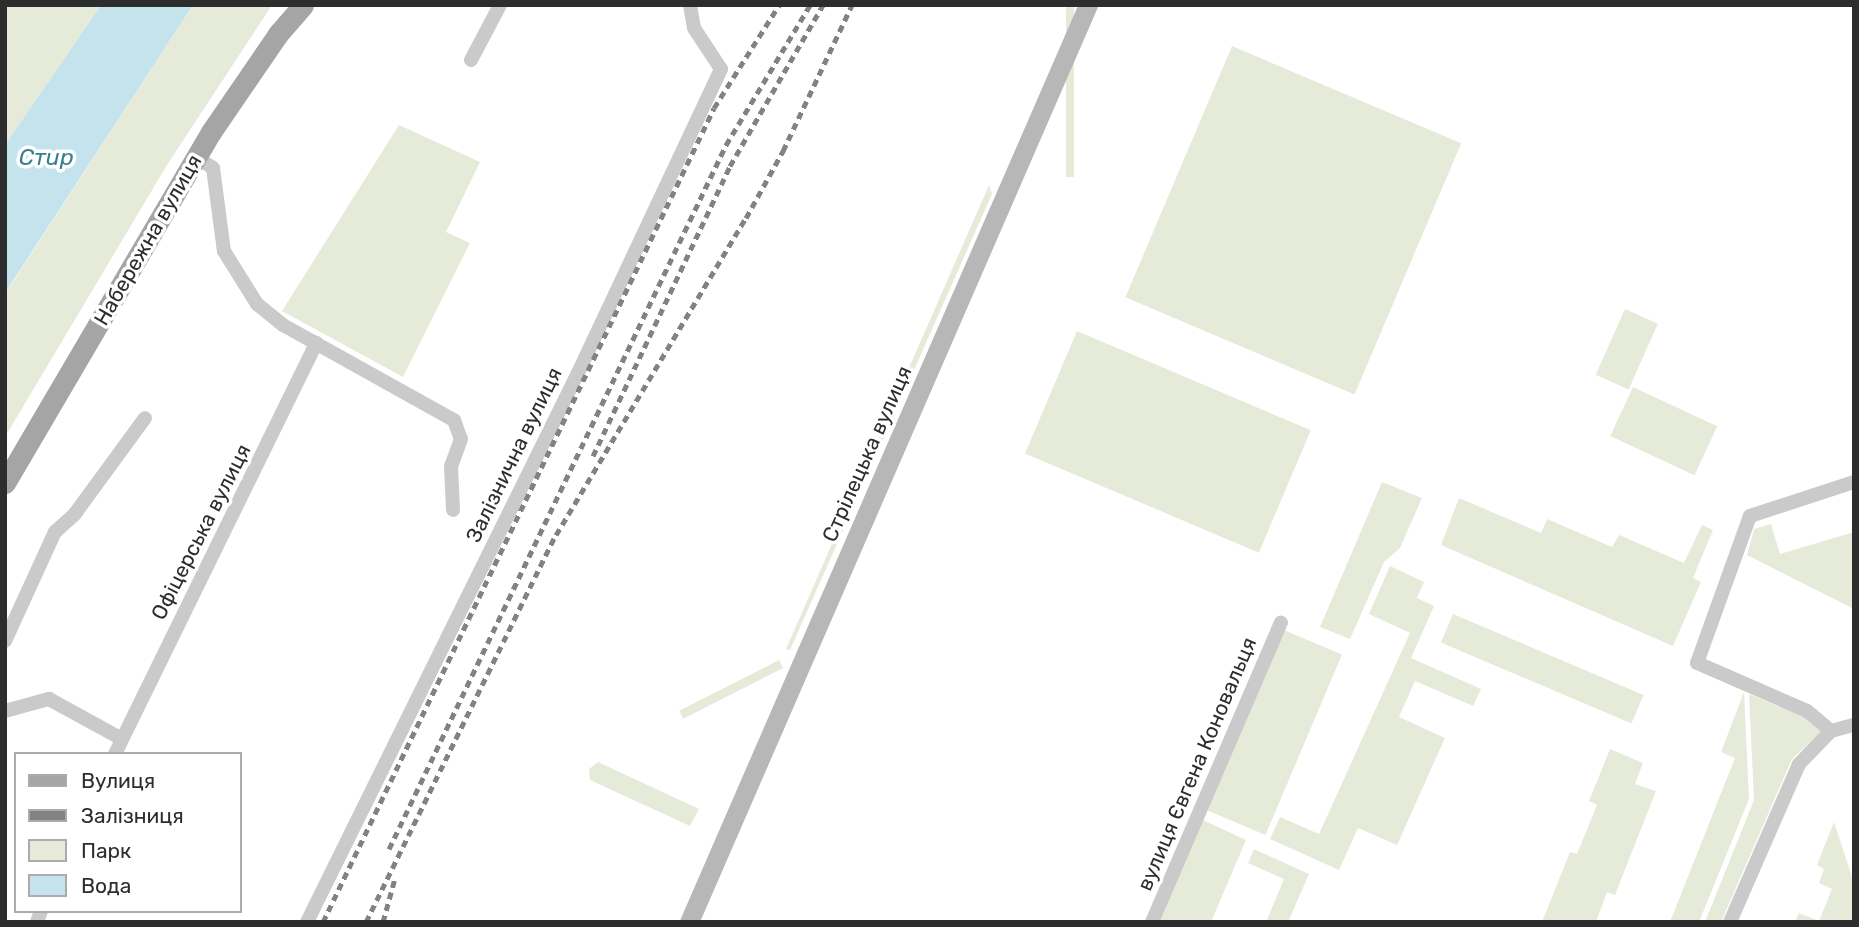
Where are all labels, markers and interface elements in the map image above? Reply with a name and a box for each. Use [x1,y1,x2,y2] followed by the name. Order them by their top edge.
[19,143,73,171] water label: Стир
[89,150,207,330] street label: Набережна вулиця
[817,362,917,546] street label: Стрілецька вулиця
[461,363,567,547] street label: Залізнична вулиця
[146,440,256,624] street label: Офіцерська вулиця
[1132,634,1262,894] street label: вулиця Євгена Коновальця
[14,752,242,913] legend
[81,768,155,793] text: Вулиця
[81,803,184,828] text: Залізниця
[81,838,131,863] text: Парк
[81,873,131,898] text: Вода

